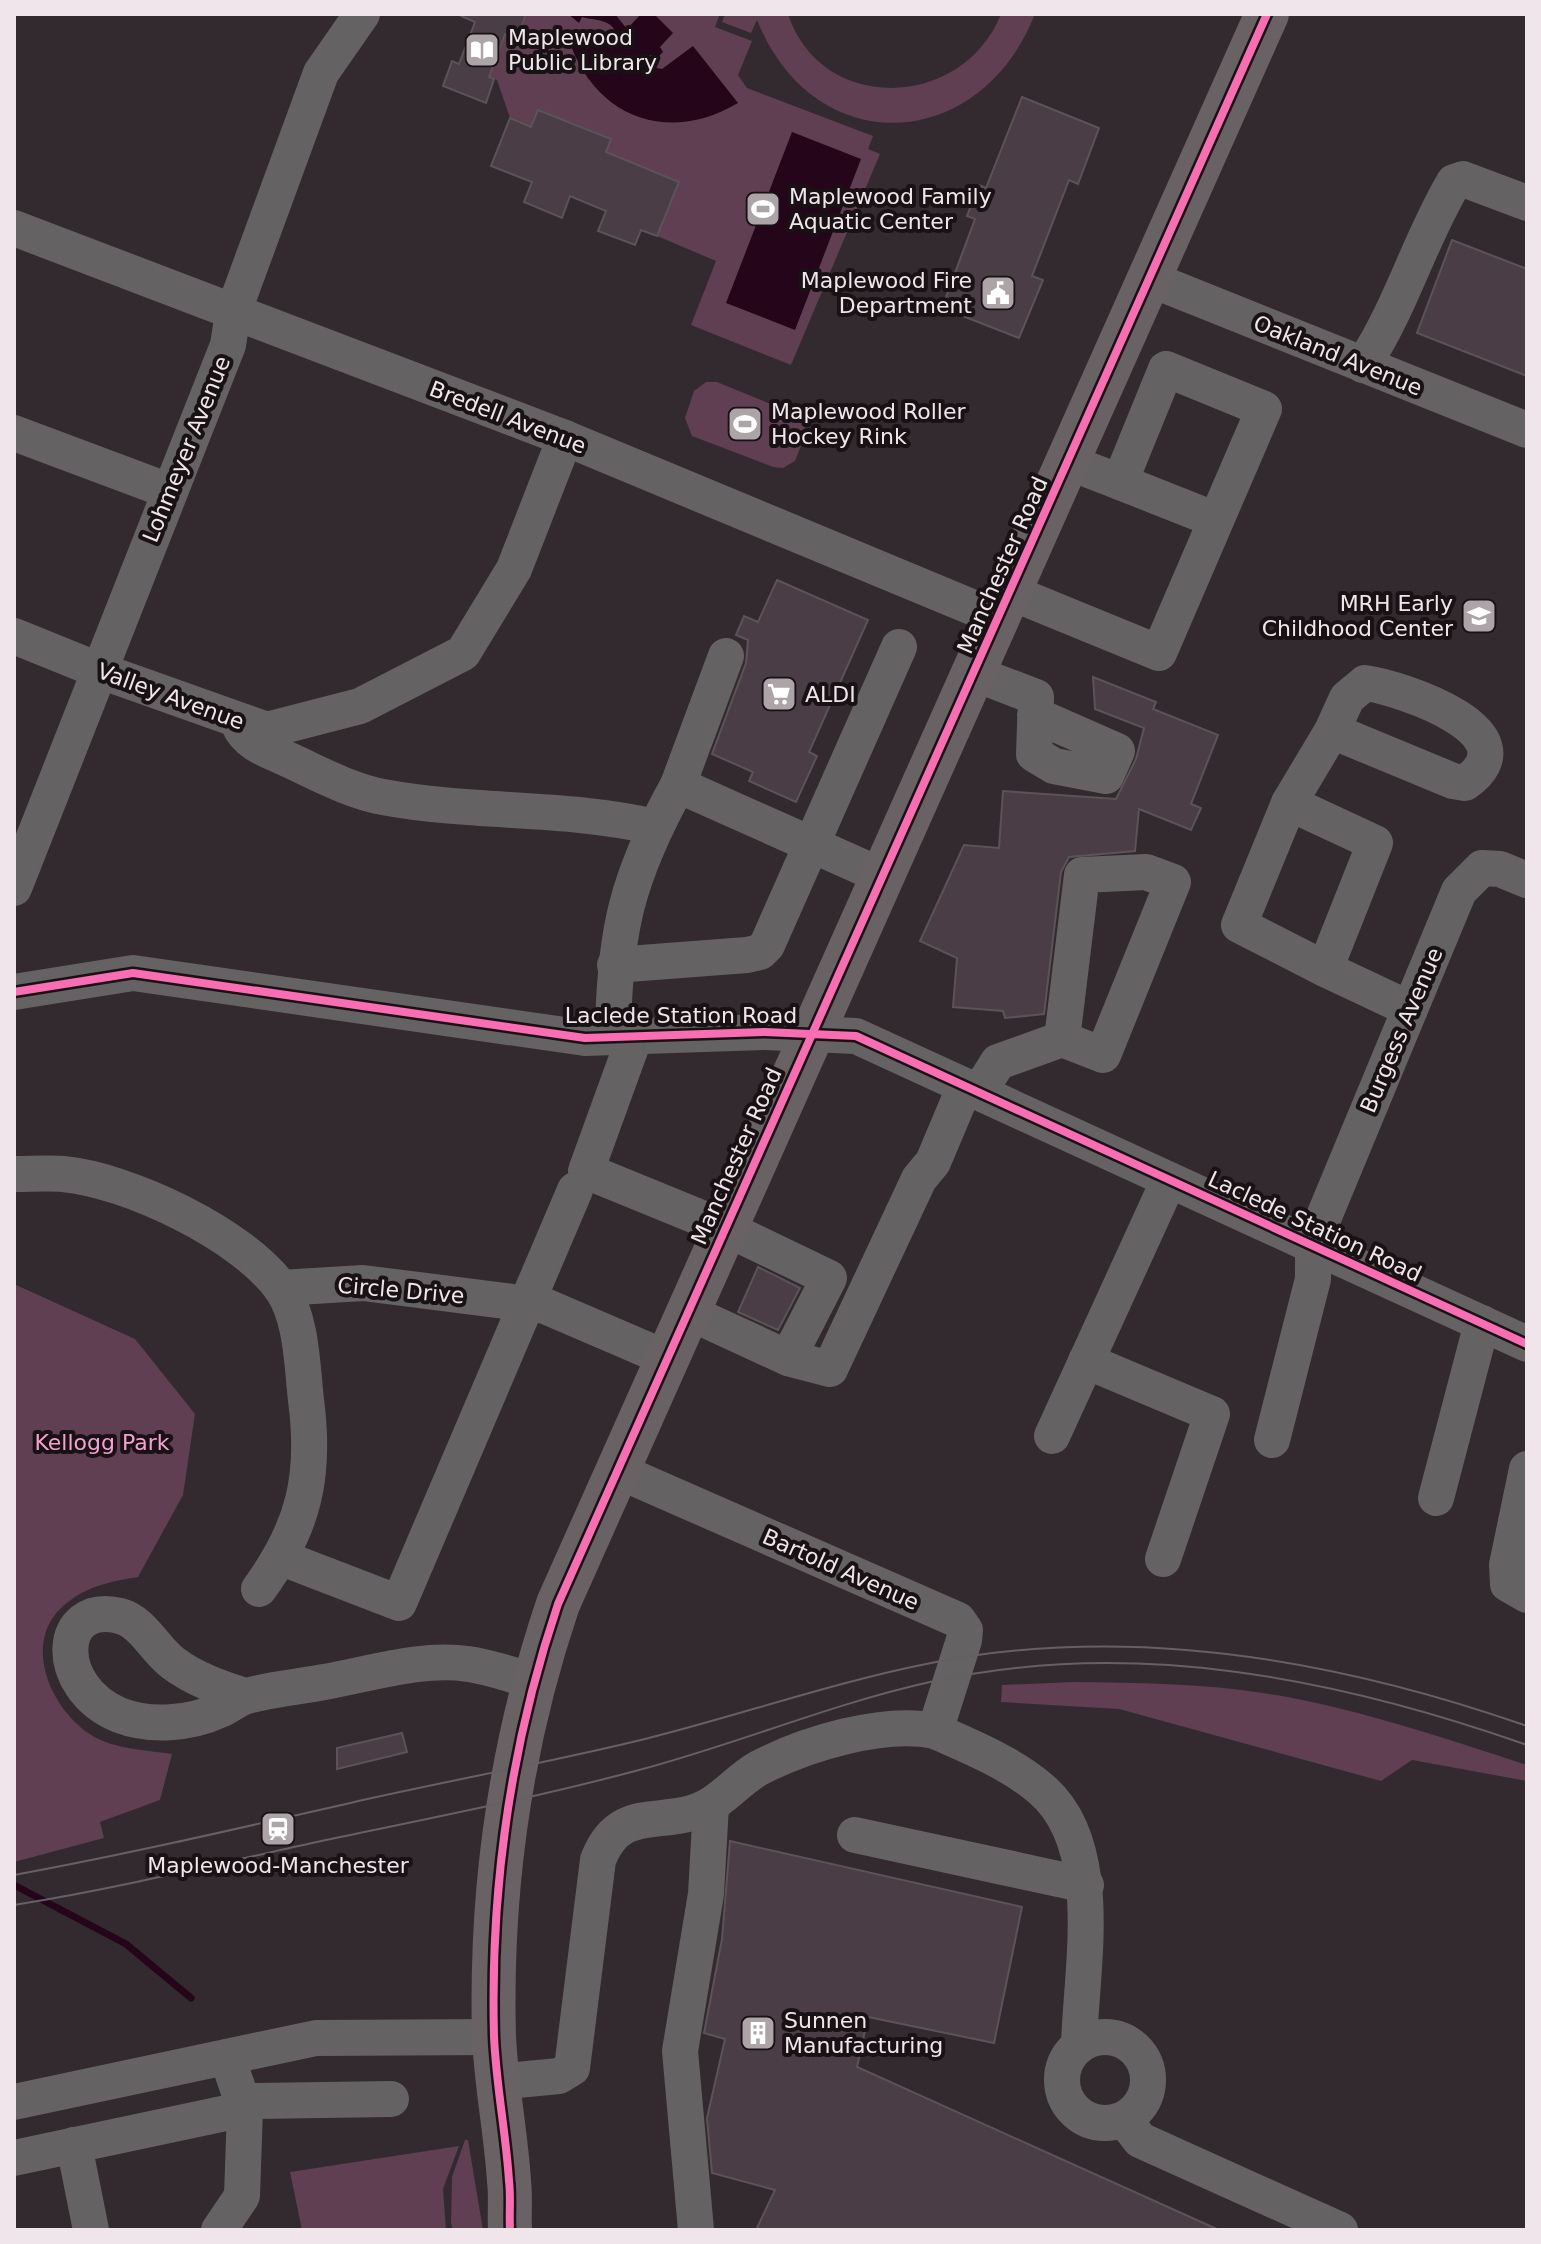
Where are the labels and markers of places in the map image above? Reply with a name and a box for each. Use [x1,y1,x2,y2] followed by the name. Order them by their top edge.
[508,25,657,75] place label: Maplewood Public Library
[463,31,501,69] library icon: Maplewood Public Library
[789,184,992,234] place label: Maplewood Family Aquatic Center
[744,190,782,228] sports icon: Maplewood Family Aquatic Center
[801,268,972,318] place label: Maplewood Fire Department
[979,274,1017,312] public building icon: Maplewood Fire Department
[771,399,966,449] place label: Maplewood Roller Hockey Rink
[726,405,764,443] sports icon: Maplewood Roller Hockey Rink
[1262,591,1454,641] place label: MRH Early Childhood Center
[1460,597,1498,635] school or university icon: MRH Early Childhood Center
[760,675,798,713] supermarket icon: ALDI
[805,682,856,707] place label: ALDI
[259,1810,297,1848] station icon: Maplewood-Manchester
[147,1853,410,1878] place label: Maplewood-Manchester
[784,2008,943,2058] place label: Sunnen Manufacturing
[739,2014,777,2052] building icon: Sunnen Manufacturing

